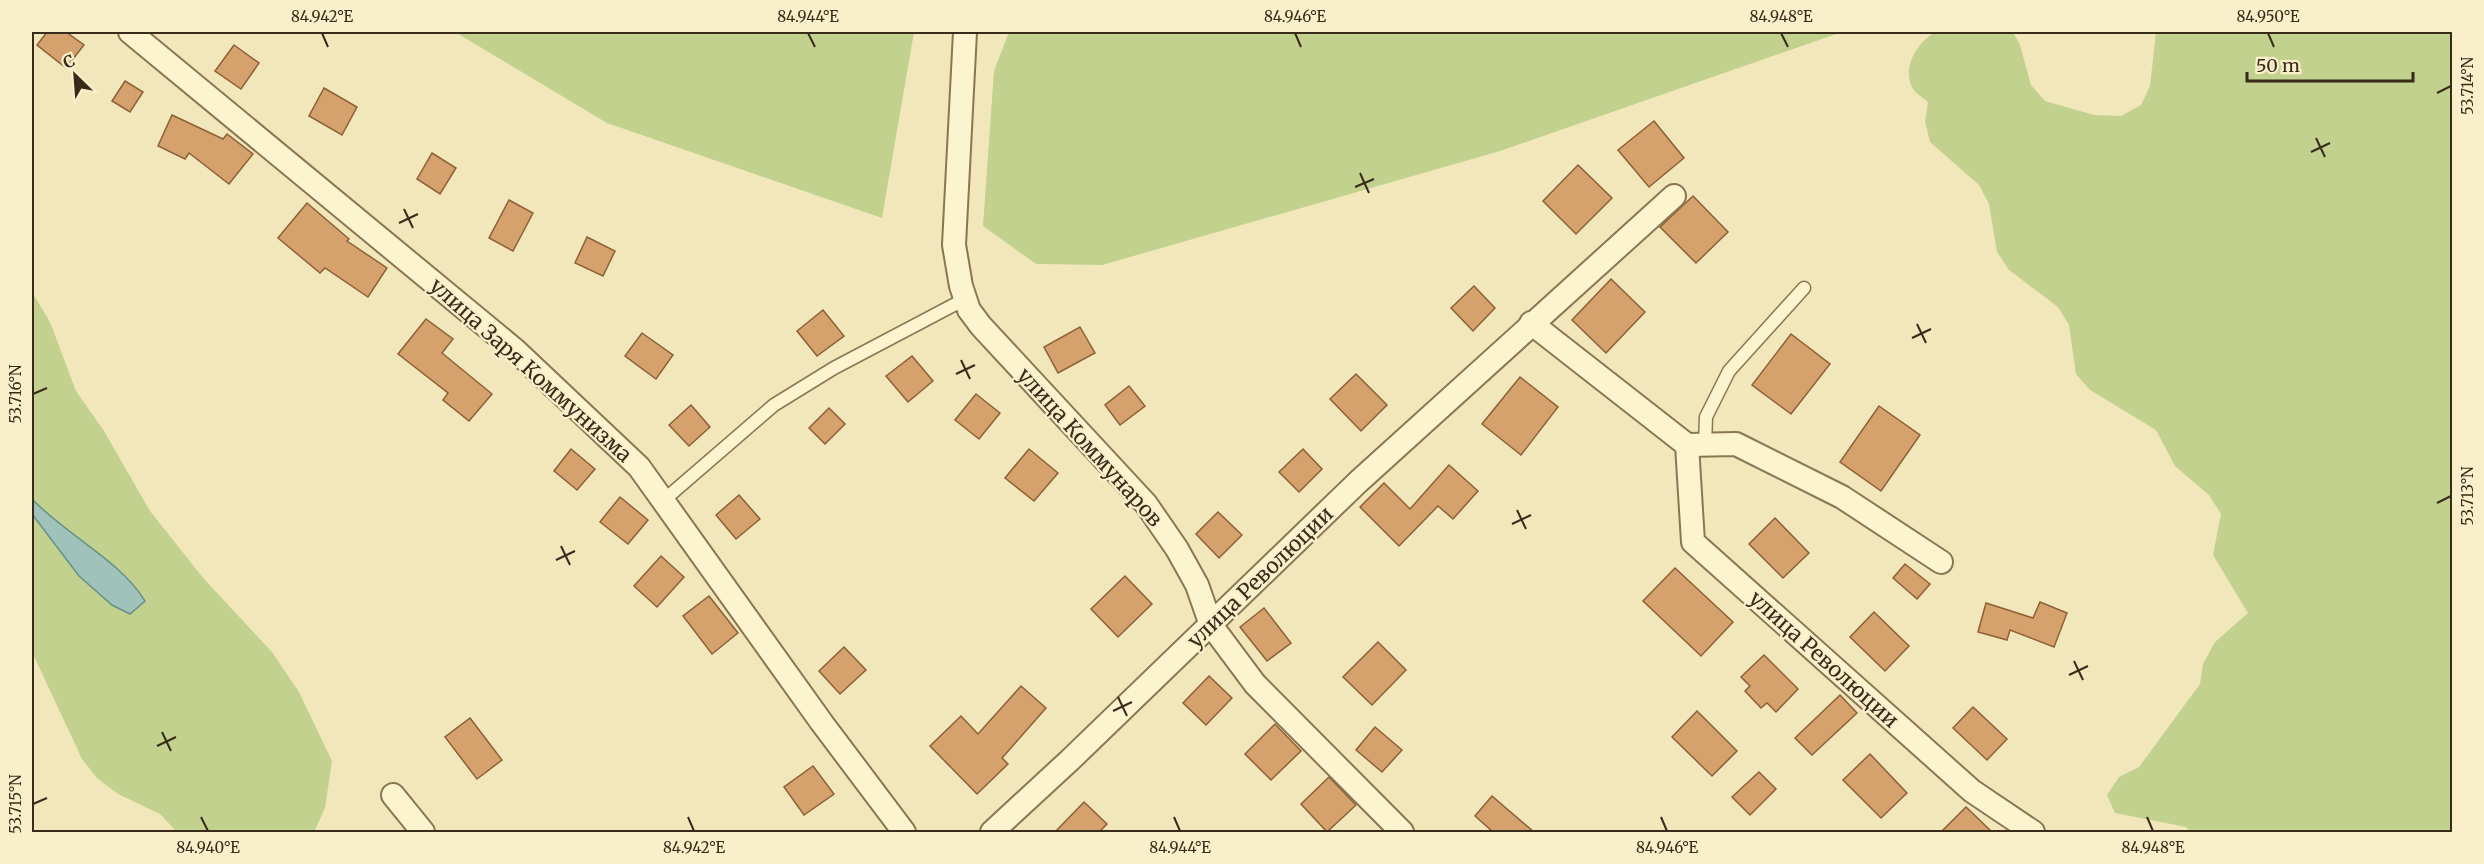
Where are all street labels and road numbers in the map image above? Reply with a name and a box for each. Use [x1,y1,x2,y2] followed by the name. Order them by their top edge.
[424,272,638,468] street label: улица Заря Коммунизма
[1011,362,1169,532] street label: улица Коммунаров
[1181,500,1339,654] street label: улица Революции
[1743,585,1905,733] street label: улица Революции

